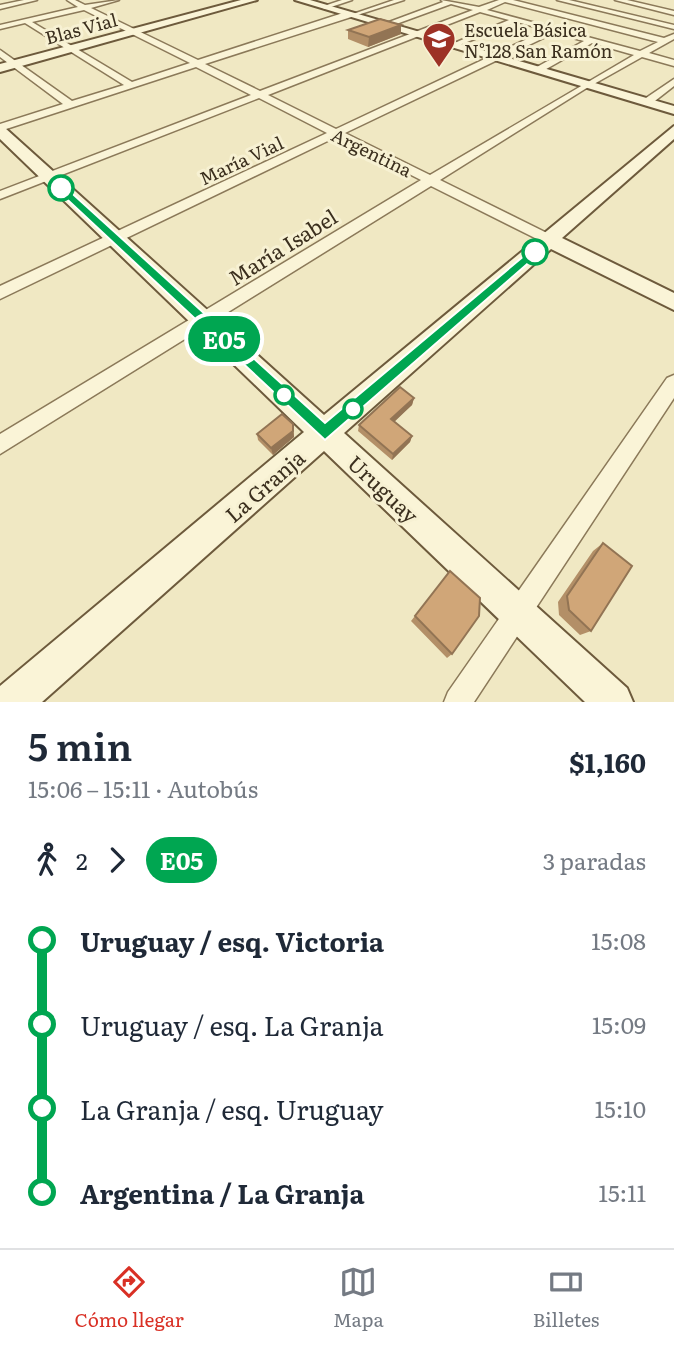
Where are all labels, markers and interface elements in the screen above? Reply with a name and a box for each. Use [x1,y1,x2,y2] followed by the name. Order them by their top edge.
[42,5,120,51] street label: Blas Vial
[464,16,613,64] place label: Escuela Básica N°128 San Ramón
[420,20,458,69] school or university icon: Escuela Básica N°128 San Ramón
[327,121,417,183] street label: Argentina
[195,129,287,191] street label: María Vial
[48,175,74,201] unlabelled marker
[221,200,343,292] street label: María Isabel
[522,239,548,265] unlabelled marker
[184,316,264,362] line badge: E05
[202,321,246,356] text: E05
[274,385,294,405] unlabelled marker
[343,399,363,419] unlabelled marker
[217,441,311,528] street label: La Granja
[342,447,427,530] street label: Uruguay
[28,716,132,773] text: 5 min
[569,742,646,781] text: $1,160
[28,771,258,805] text: 15:06 – 15:11 · Autobús
[28,841,66,879] icon: walk
[98,841,136,879] icon: forward
[160,842,203,877] text: E05
[76,843,88,877] text: 2
[543,843,646,877] text: 3 paradas
[80,921,384,960] text: Uruguay / esq. Victoria
[591,923,646,957] text: 15:08
[80,1005,384,1044] text: Uruguay / esq. La Granja
[592,1007,646,1041] text: 15:09
[80,1089,384,1128] text: La Granja / esq. Uruguay
[595,1091,646,1125] text: 15:10
[80,1173,364,1212] text: Argentina / La Granja
[599,1175,646,1209] text: 15:11
[75,1263,184,1333] tab: Cómo llegar
[333,1263,384,1333] tab: Mapa
[533,1263,599,1333] tab: Billetes

